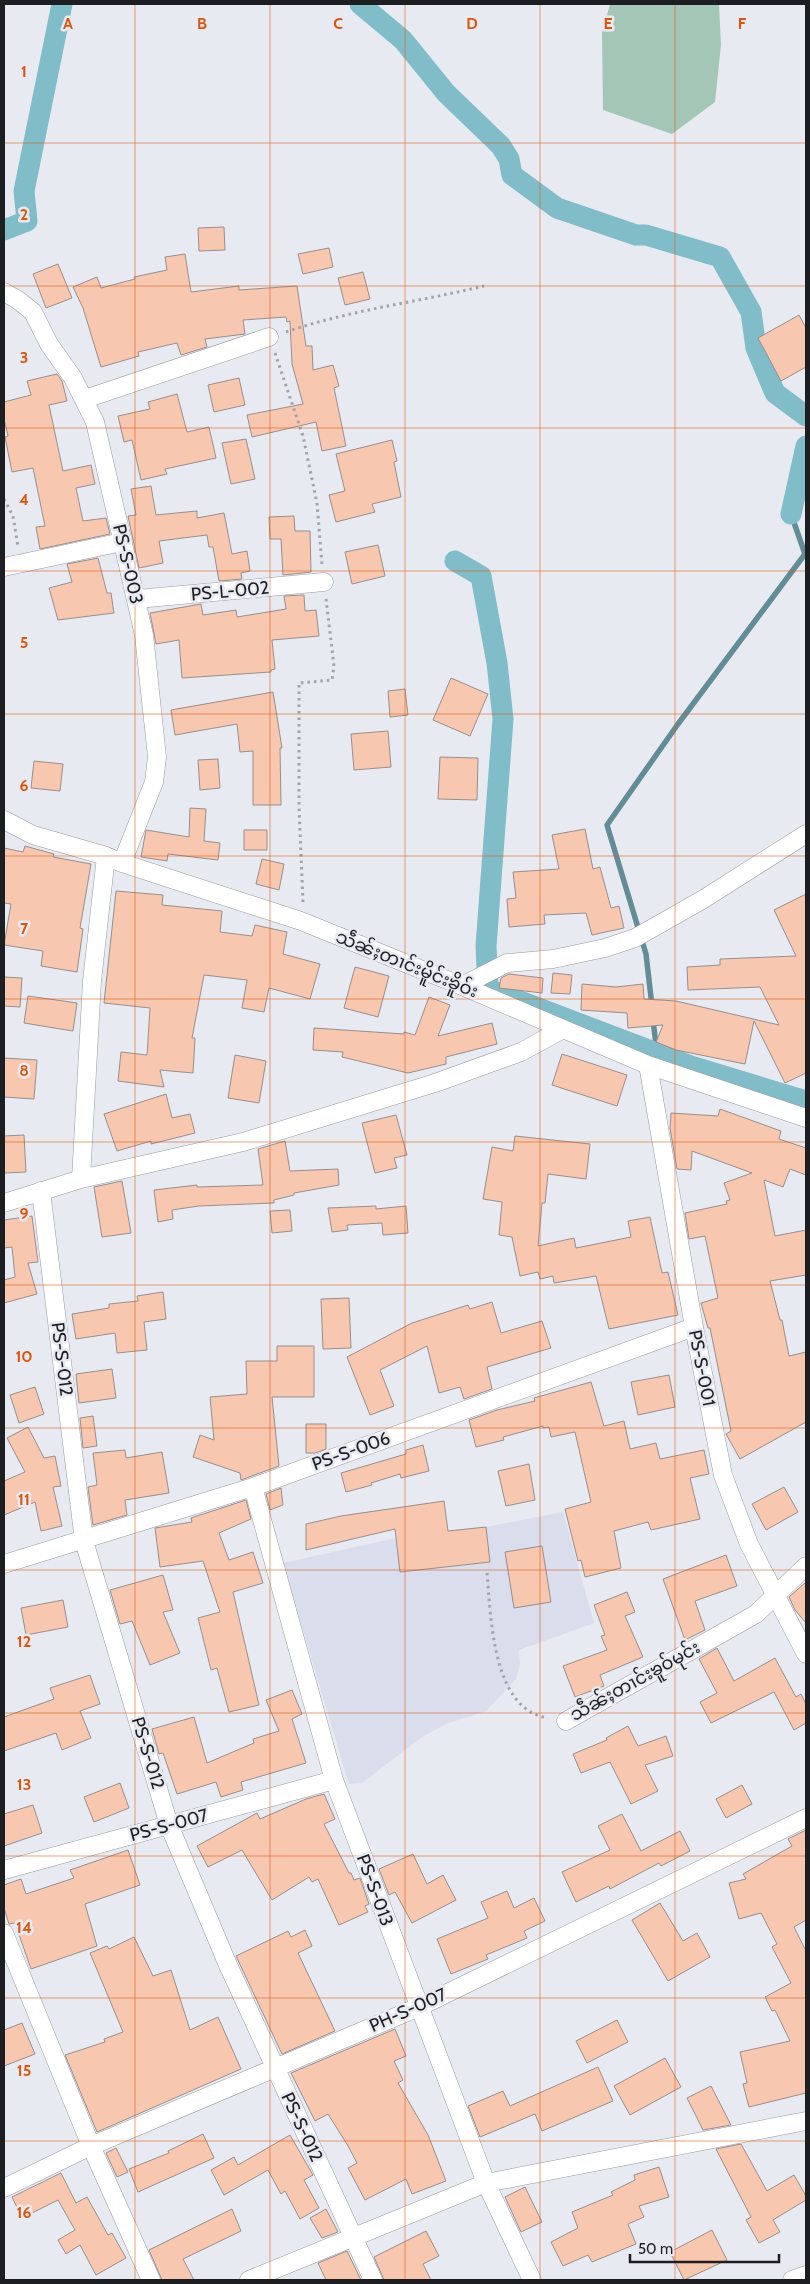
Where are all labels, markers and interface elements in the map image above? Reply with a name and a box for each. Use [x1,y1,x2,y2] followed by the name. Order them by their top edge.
[63,14,73,33] text: A
[197,14,207,33] text: B
[333,14,343,33] text: C
[466,14,478,33] text: D
[603,14,613,33] text: E
[738,14,747,33] text: F
[21,62,27,81] text: 1
[20,205,28,224] text: 2
[20,348,28,367] text: 3
[19,490,29,509] text: 4
[108,522,148,606] street label: PS-S-003
[190,577,270,605] street label: PS-L-002
[20,633,28,652] text: 5
[20,776,29,795] text: 6
[20,919,29,938] text: 7
[331,923,483,1006] street label: သဵၼ်ႈတၢင်းမိူင်းၶိူဝ်း
[19,1061,29,1080] text: 8
[20,1204,29,1223] text: 9
[47,1321,77,1397] street label: PS-S-012
[684,1328,720,1408] street label: PS-S-001
[15,1347,33,1366] text: 10
[309,1427,393,1475] street label: PS-S-006
[18,1490,30,1509] text: 11
[17,1632,31,1651] text: 12
[565,1634,706,1729] street label: သဵၼ်ႈတၢင်းၶူဝ်မုင်း
[127,1714,169,1792] street label: PS-S-012
[17,1775,31,1794] text: 13
[127,1804,211,1846] street label: PS-S-007
[352,1851,398,1929] street label: PS-S-013
[16,1918,32,1937] text: 14
[366,1983,450,2037] street label: PH-S-007
[17,2061,31,2080] text: 15
[276,2089,328,2165] street label: PS-S-012
[17,2203,31,2222] text: 16
[630,2232,779,2264] scale bar
[638,2240,673,2258] text: 50 m

